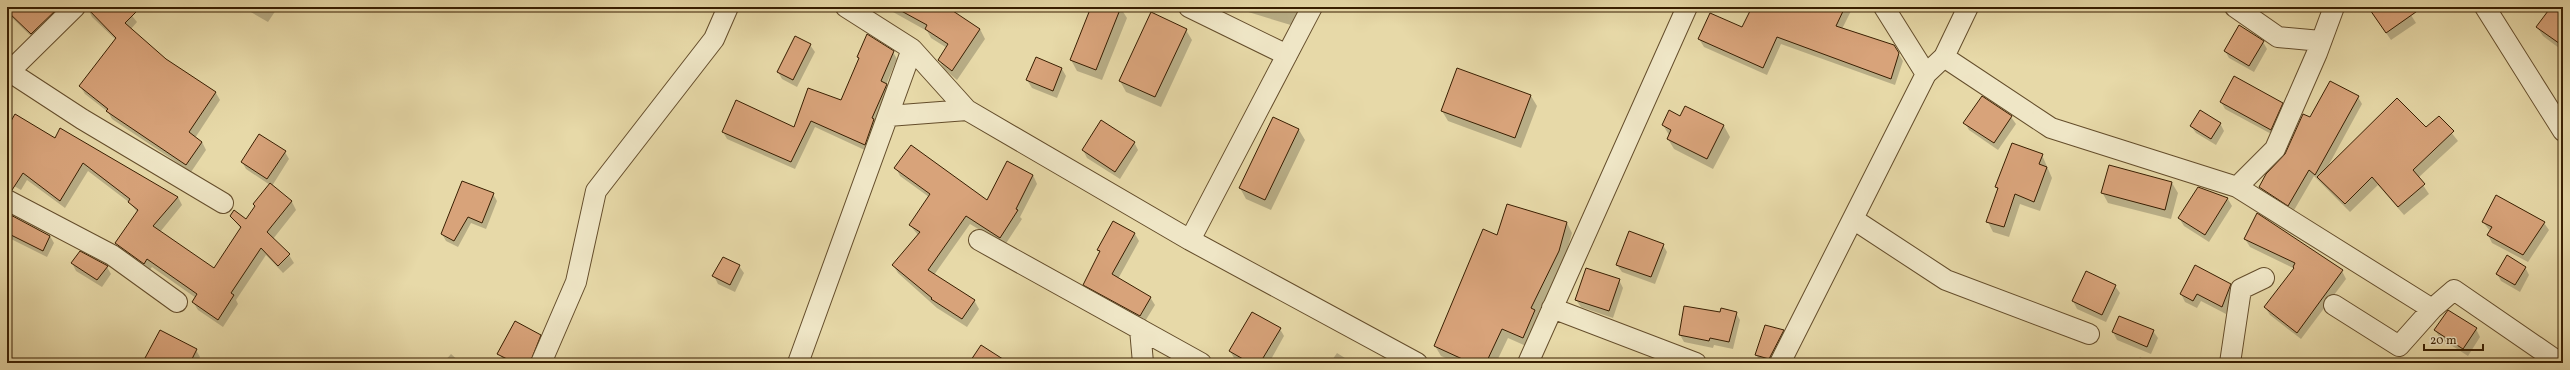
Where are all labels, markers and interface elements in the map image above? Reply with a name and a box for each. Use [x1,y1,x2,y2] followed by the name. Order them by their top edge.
[2424,326,2483,352] scale bar
[2430,333,2457,349] text: 20 m

